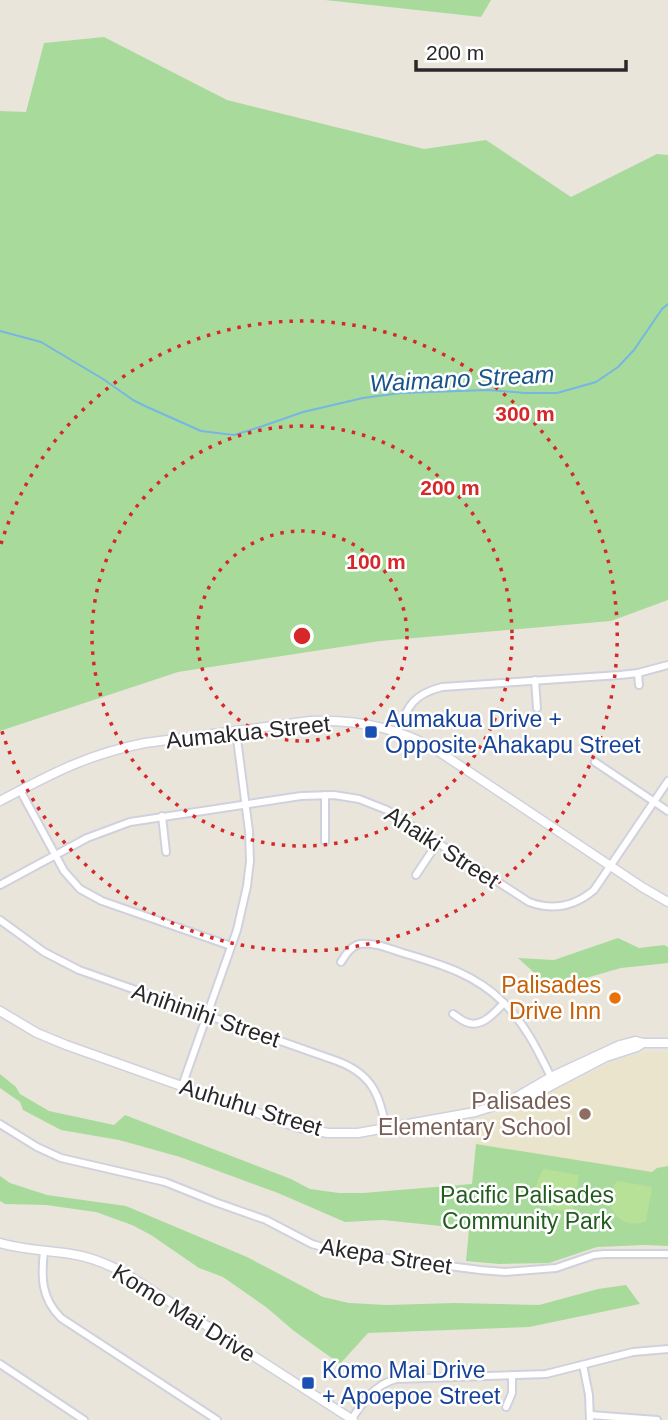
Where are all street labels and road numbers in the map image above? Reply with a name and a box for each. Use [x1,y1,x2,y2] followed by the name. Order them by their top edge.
[165,710,332,754] street label: Aumakua Street
[380,801,504,894] street label: Ahaiki Street
[129,978,284,1053] street label: Anihinihi Street
[177,1073,326,1141] street label: Auhuhu Street
[318,1233,454,1279] street label: Akepa Street
[108,1259,260,1367] street label: Komo Mai Drive

